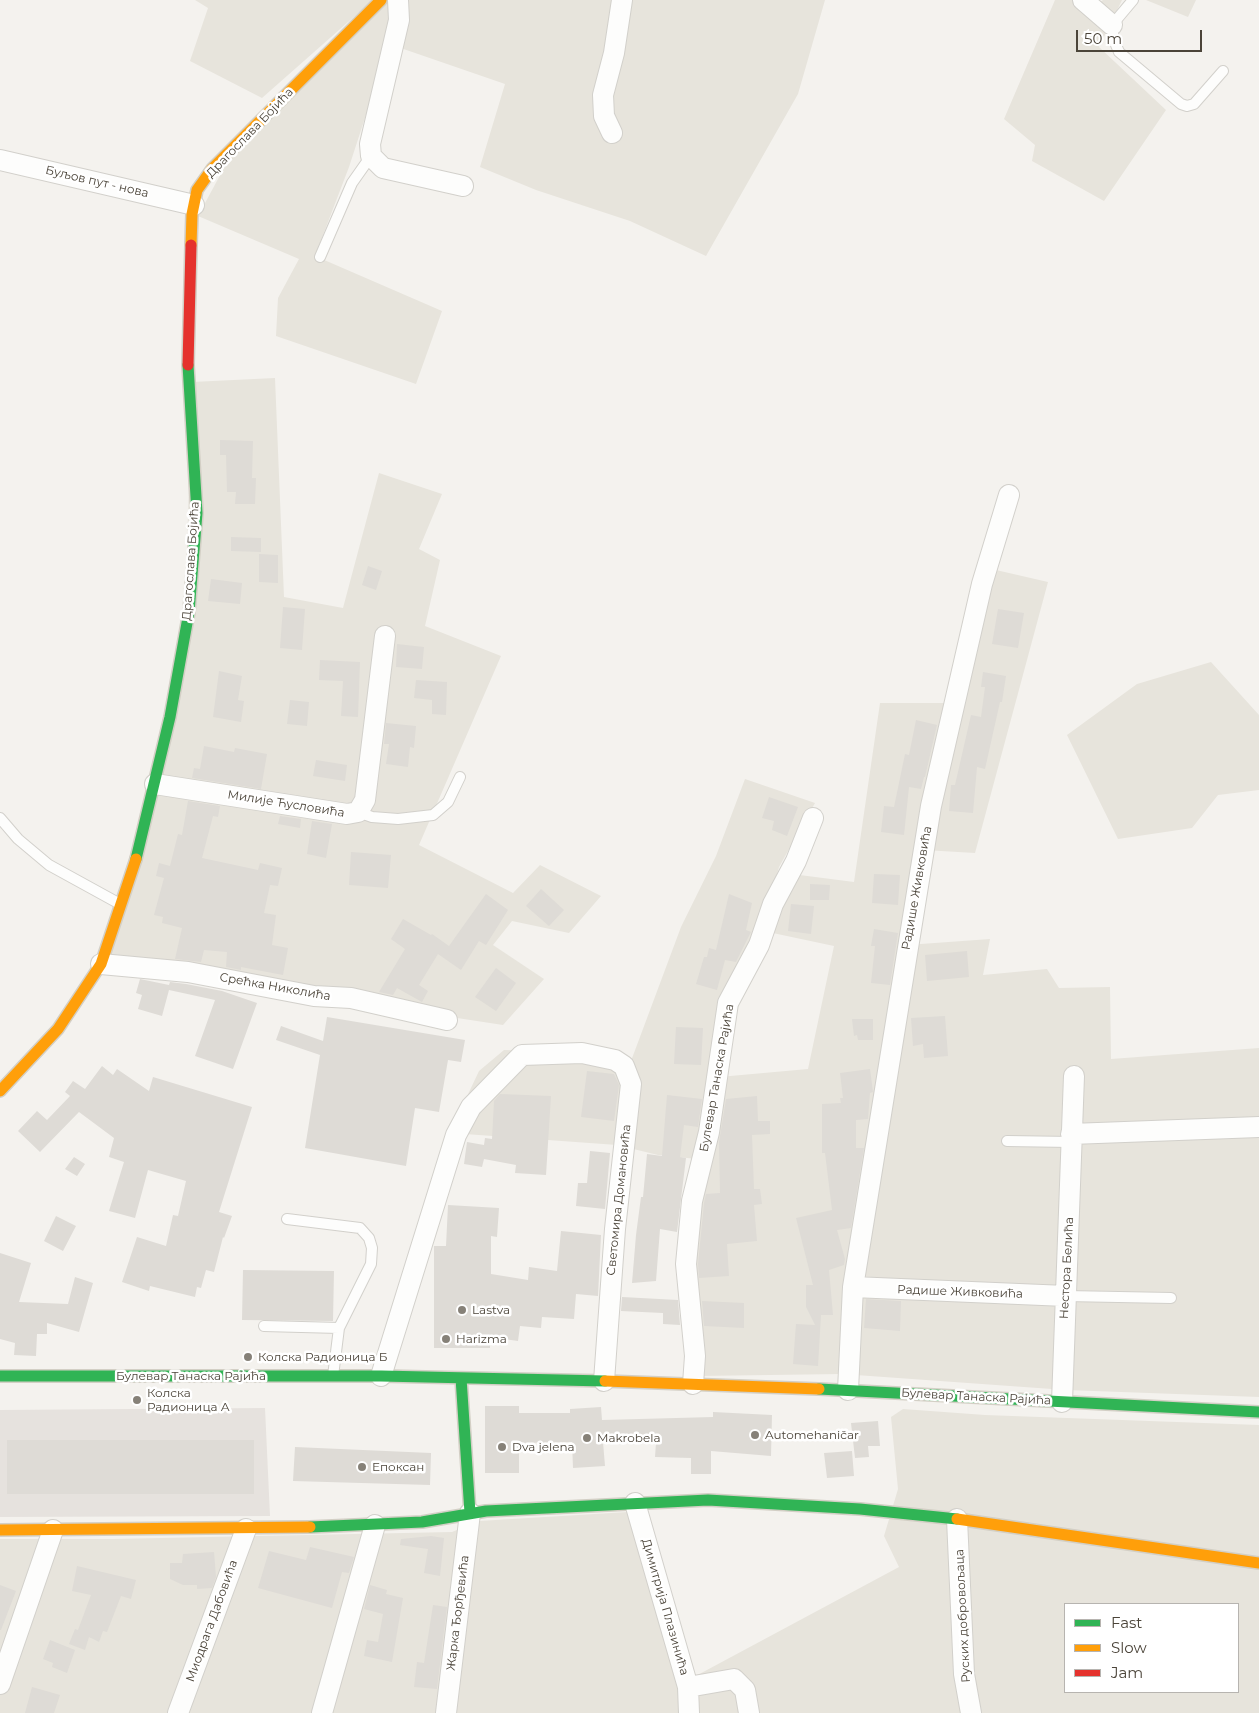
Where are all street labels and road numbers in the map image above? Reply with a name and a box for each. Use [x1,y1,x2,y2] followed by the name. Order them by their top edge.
[203,85,297,181] street label: Драгослава Бојића
[44,163,150,201] street label: Буљов пут - нова
[180,501,202,621] street label: Драгослава Бојића
[226,788,346,820] street label: Милије Ћусловића
[899,825,935,951] street label: Радише Живковића
[218,970,332,1004] street label: Срећка Николића
[697,1003,737,1153] street label: Булевар Танаска Рајића
[604,1124,634,1276] street label: Светомира Домановића
[1057,1217,1077,1319] street label: Нестора Белића
[897,1283,1023,1301] street label: Радише Живковића
[116,1369,266,1383] street label: Булевар Танаска Рајића
[901,1386,1051,1408] street label: Булевар Танаска Рајића
[639,1537,691,1677] street label: Димитрија Плазинића
[952,1549,974,1683] street label: Руских добровољаца
[444,1555,472,1671] street label: Жарка Ђорђевића
[183,1558,241,1684] street label: Миодрага Дабовића

